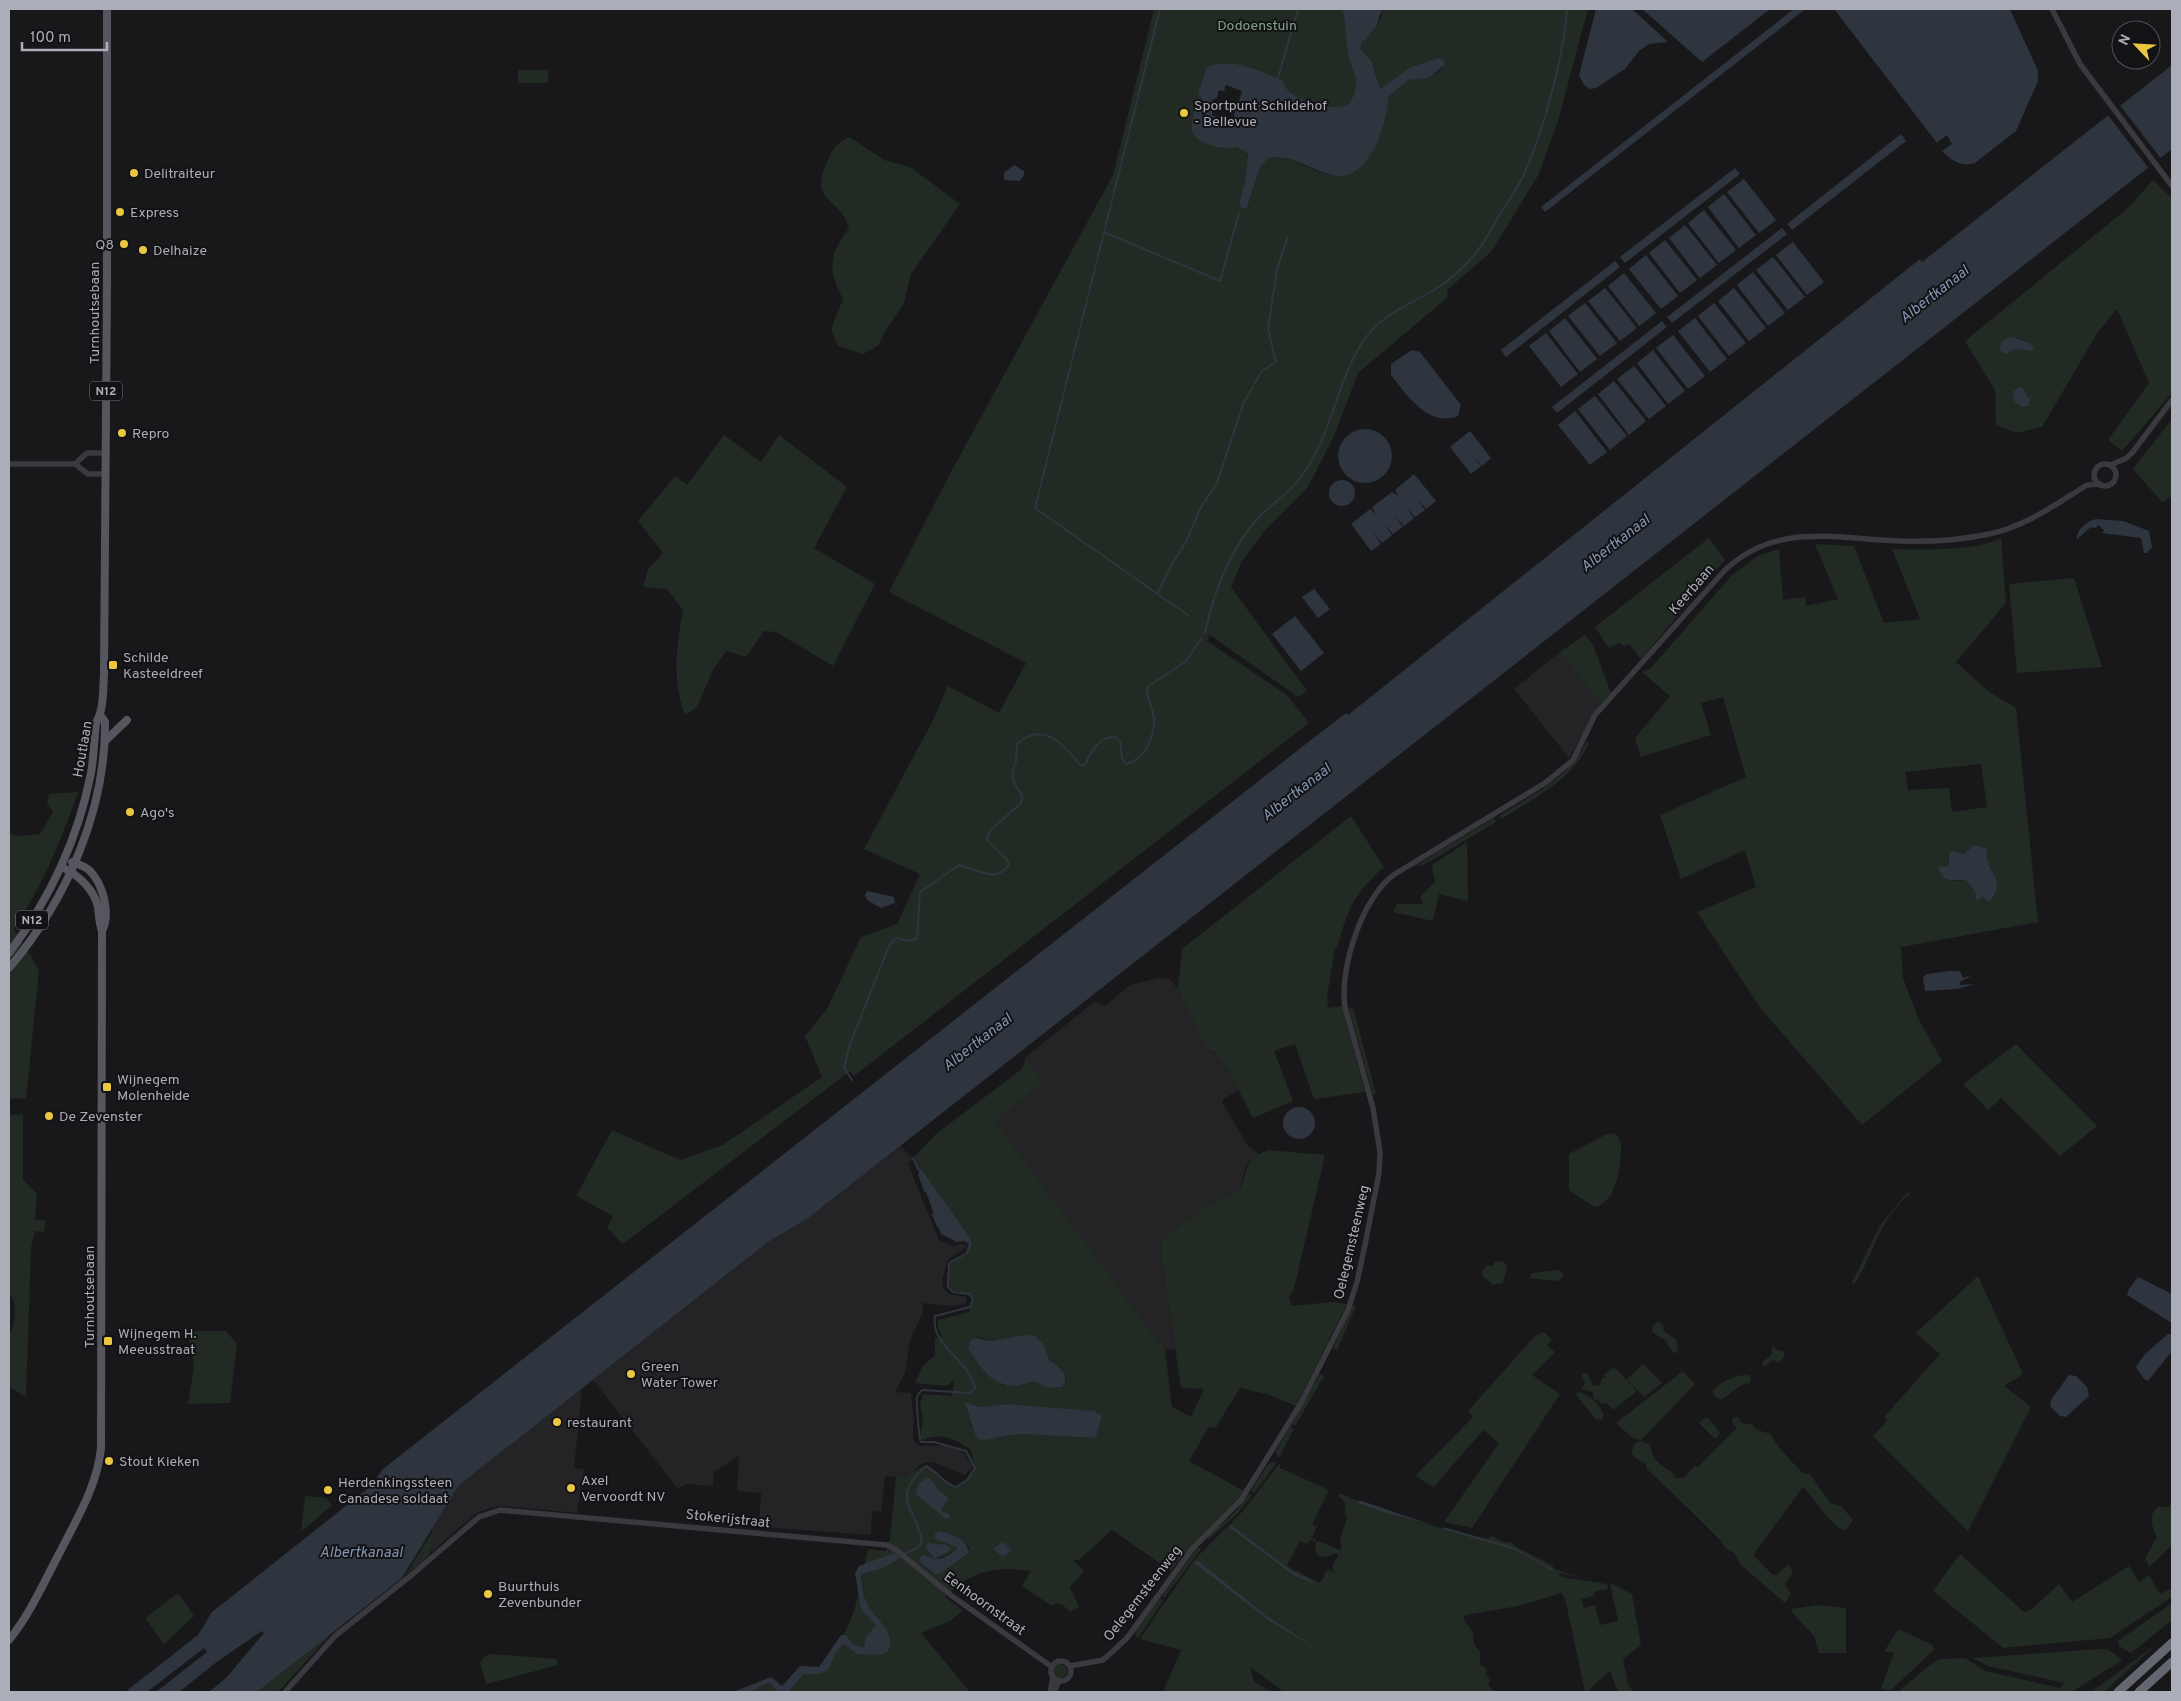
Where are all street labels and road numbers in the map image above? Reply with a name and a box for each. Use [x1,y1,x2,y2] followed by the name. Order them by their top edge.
[87,262,104,364] street label: Turnhoutsebaan
[90,382,122,401] road number: N12
[1666,562,1718,618] street label: Keerbaan
[70,720,97,779] street label: Houtlaan
[16,910,48,930] road number: N12
[1331,1184,1374,1301] street label: Oelegemsteenweg
[82,1246,99,1348] street label: Turnhoutsebaan
[685,1507,771,1532] street label: Stokerijstraat
[1101,1543,1186,1645] street label: Oelegemsteenweg
[940,1569,1028,1640] street label: Eenhoornstraat

